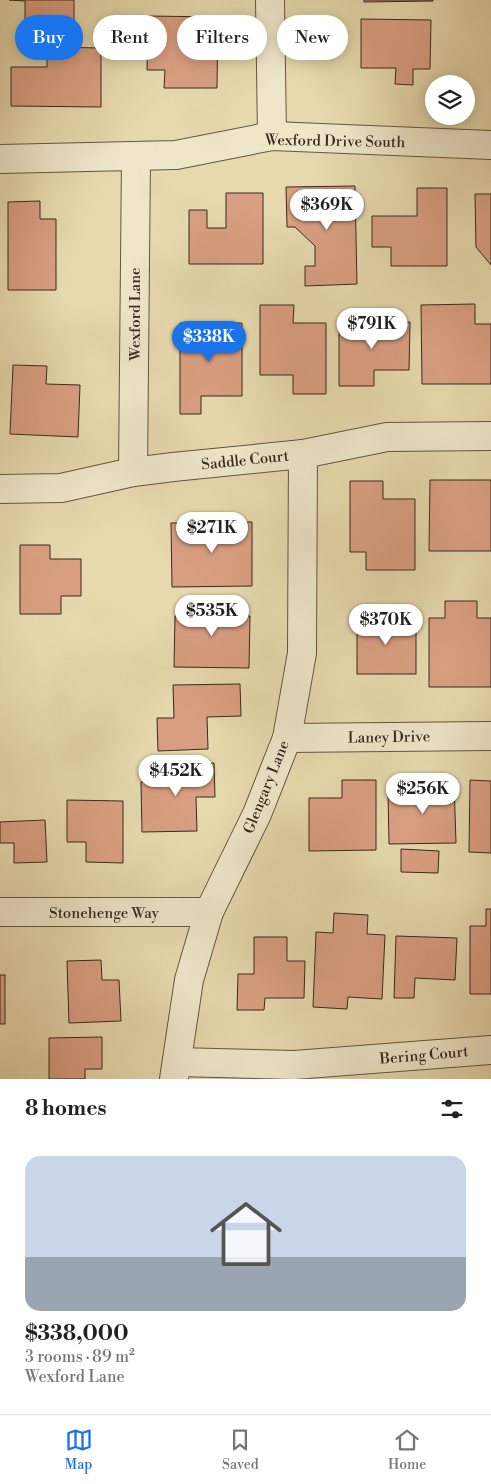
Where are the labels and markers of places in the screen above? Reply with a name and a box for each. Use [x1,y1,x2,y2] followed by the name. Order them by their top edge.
[292,188,362,231] pin: $369K
[337,308,407,350] pin: $791K
[174,320,244,363] pin: $338K
[177,512,247,554] pin: $271K
[177,594,247,637] pin: $535K
[351,604,421,646] pin: $370K
[141,754,211,797] pin: $452K
[388,772,458,815] pin: $256K

